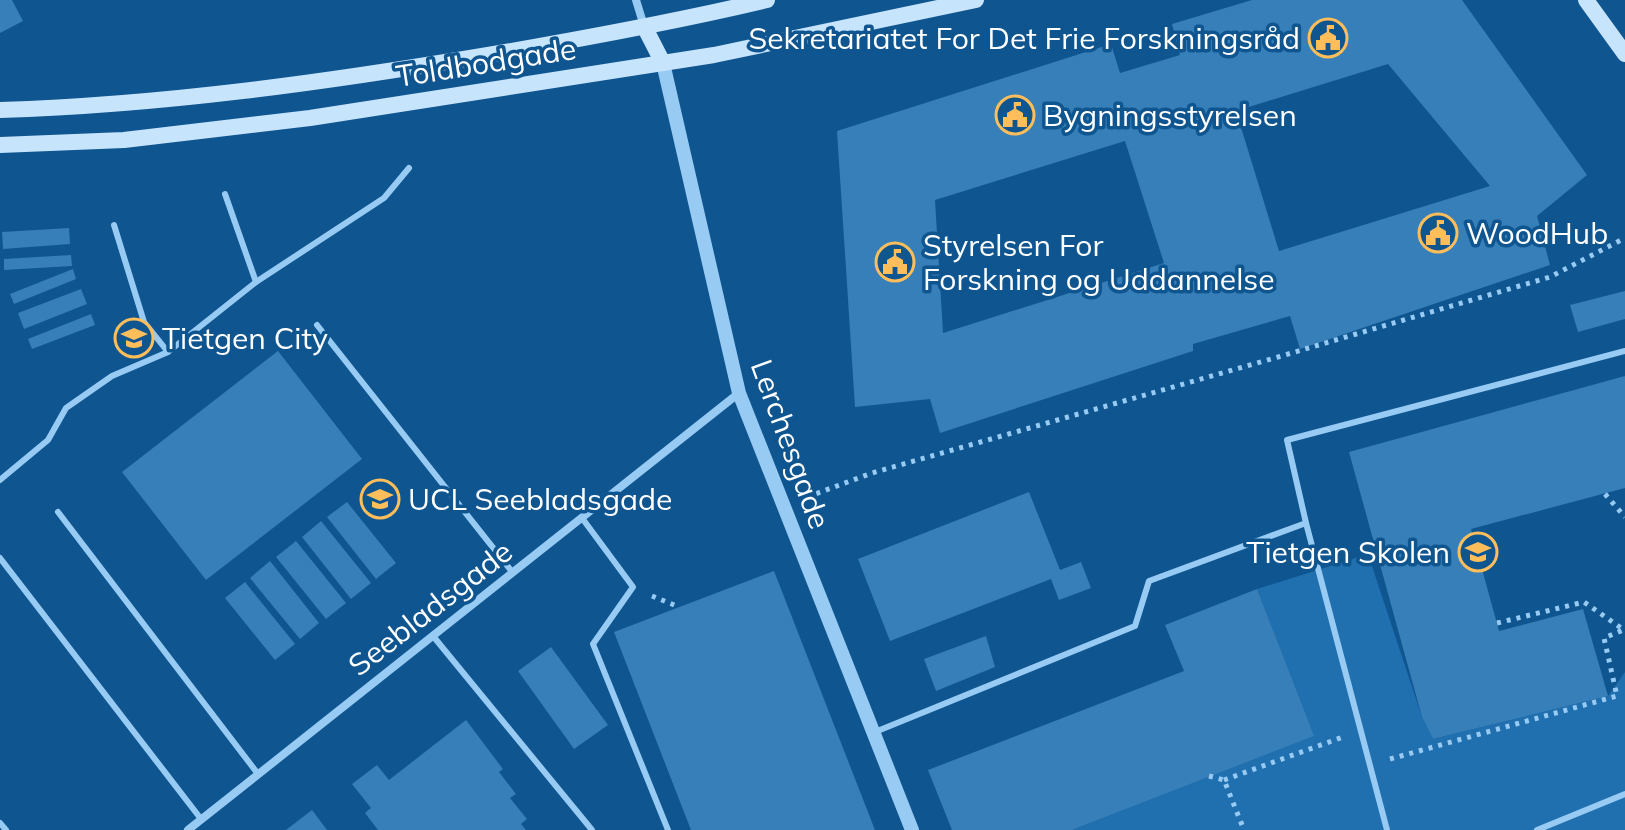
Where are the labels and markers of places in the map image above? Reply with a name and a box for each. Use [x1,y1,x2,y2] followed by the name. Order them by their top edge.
[1307,17,1349,59] public building icon: Sekretariatet For Det Frie Forskningsråd
[748,19,1300,57] place label: Sekretariatet For Det Frie Forskningsråd
[994,94,1036,136] public building icon: Bygningsstyrelsen
[1043,96,1297,134] place label: Bygningsstyrelsen
[1417,212,1459,254] public building icon: WoodHub
[1466,214,1608,252] place label: WoodHub
[923,226,1274,298] place label: Styrelsen For Forskning og Uddannelse
[874,241,916,283] public building icon: Styrelsen For Forskning og Uddannelse
[113,317,155,359] school or university icon: Tietgen City
[162,319,328,357] place label: Tietgen City
[359,478,401,520] school or university icon: UCL Seebladsgade
[408,480,672,518] place label: UCL Seebladsgade
[1457,531,1499,573] school or university icon: Tietgen Skolen
[1246,533,1450,571] place label: Tietgen Skolen

